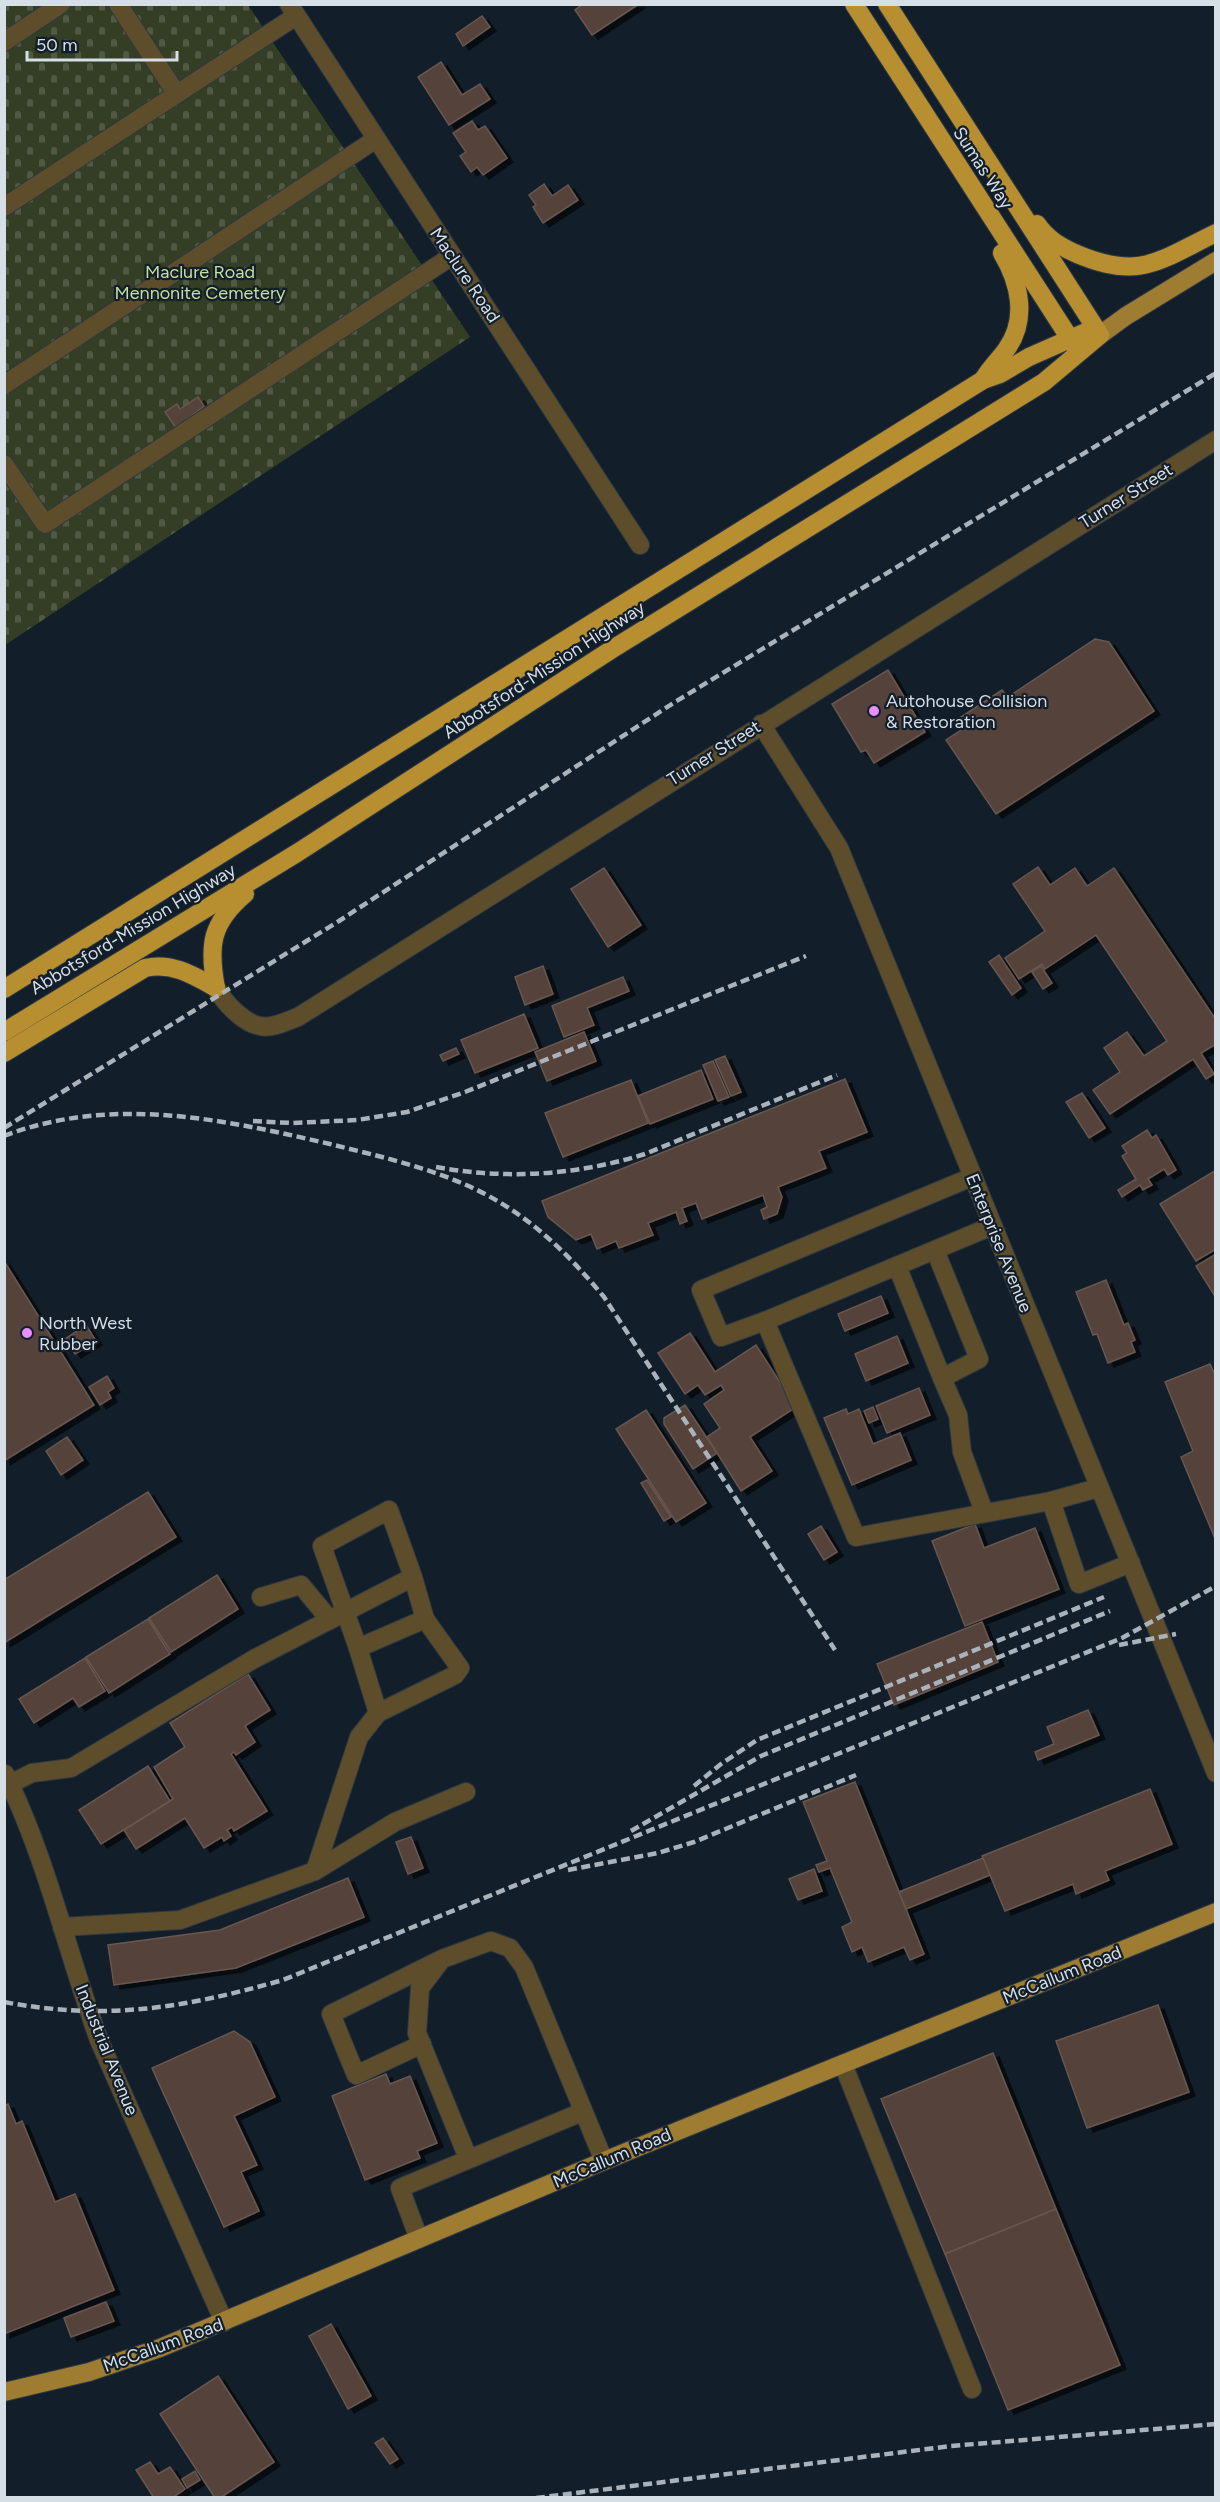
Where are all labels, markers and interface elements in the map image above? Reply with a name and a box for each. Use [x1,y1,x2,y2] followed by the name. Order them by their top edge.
[27,24,177,62] scale bar
[36,34,78,56] text: 50 m
[948,123,1018,214] street label: Sumas Way
[425,223,505,327] street label: Maclure Road
[115,261,286,304] park label: Maclure Road Mennonite Cemetery
[1075,458,1177,533] street label: Turner Street
[439,596,649,743] street label: Abbotsford-Mission Highway
[886,690,1047,733] place label: Autohouse Collision & Restoration
[867,704,881,718] marker: Autohouse Collision & Restoration
[663,715,765,790] street label: Turner Street
[26,859,240,999] street label: Abbotsford-Mission Highway
[961,1170,1037,1316] street label: Enterprise Avenue
[39,1312,133,1355] place label: North West Rubber
[20,1326,34,1340] marker: North West Rubber
[999,1941,1125,2009] street label: McCallum Road
[71,1981,143,2119] street label: Industrial Avenue
[550,2123,674,2193] street label: McCallum Road
[100,2313,226,2377] street label: McCallum Road

